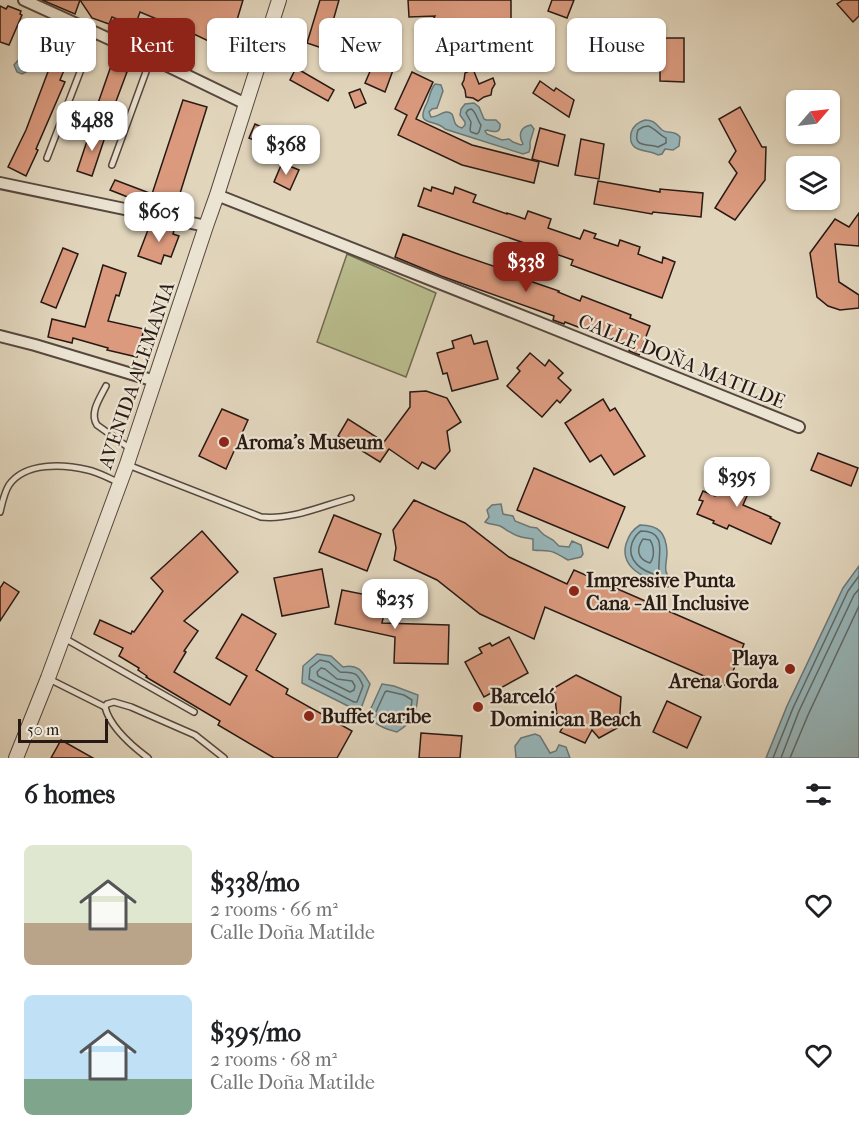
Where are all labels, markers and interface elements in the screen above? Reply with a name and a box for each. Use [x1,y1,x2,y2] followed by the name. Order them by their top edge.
[18,18,96,72] chip: Buy
[108,18,195,72] chip: Rent
[207,18,307,72] chip: Filters
[319,18,402,72] chip: New
[414,18,555,72] chip: Apartment
[567,18,666,72] chip: House
[786,90,840,144] north arrow
[786,90,840,210] map controls
[56,101,128,152] pin: $488
[71,109,113,132] text: $488
[250,125,322,176] pin: $368
[266,133,306,156] text: $368
[786,156,840,210] button: layers
[123,192,195,243] pin: $605
[138,200,180,223] text: $605
[490,242,562,293] pin: $338
[507,250,545,273] text: $338
[93,278,180,473] street label: AVENIDA ALEMANIA
[575,308,789,414] street label: CALLE DOÑA MATILDE
[234,431,384,454] place label: Aroma's Museum
[217,435,231,449] marker: Aroma's Museum
[701,457,773,508] pin: $395
[718,465,756,488] text: $395
[586,569,749,615] place label: Impressive Punta Cana - All Inclusive
[359,579,431,630] pin: $235
[567,584,581,598] marker: Impressive Punta Cana - All Inclusive
[376,587,414,610] text: $235
[667,647,779,693] place label: Playa Arena Gorda
[783,662,797,676] marker: Playa Arena Gorda
[490,685,642,731] place label: Barceló Dominican Beach
[471,700,485,714] marker: Barceló Dominican Beach
[321,705,431,728] place label: Buffet caribe
[302,709,316,723] marker: Buffet caribe
[18,716,108,744] scale bar
[27,720,59,739] text: 50 m
[802,778,835,811] icon: filters
[24,779,115,810] text: 6 homes
[210,867,300,898] text: $338/mo
[72,869,144,941] icon: home
[802,889,835,922] icon: heart
[210,898,338,921] text: 2 rooms · 66 m²
[210,921,375,944] text: Calle Doña Matilde
[210,1017,301,1048] text: $395/mo
[72,1019,144,1091] icon: home
[802,1039,835,1072] icon: heart
[210,1048,337,1071] text: 2 rooms · 68 m²
[210,1071,375,1094] text: Calle Doña Matilde

